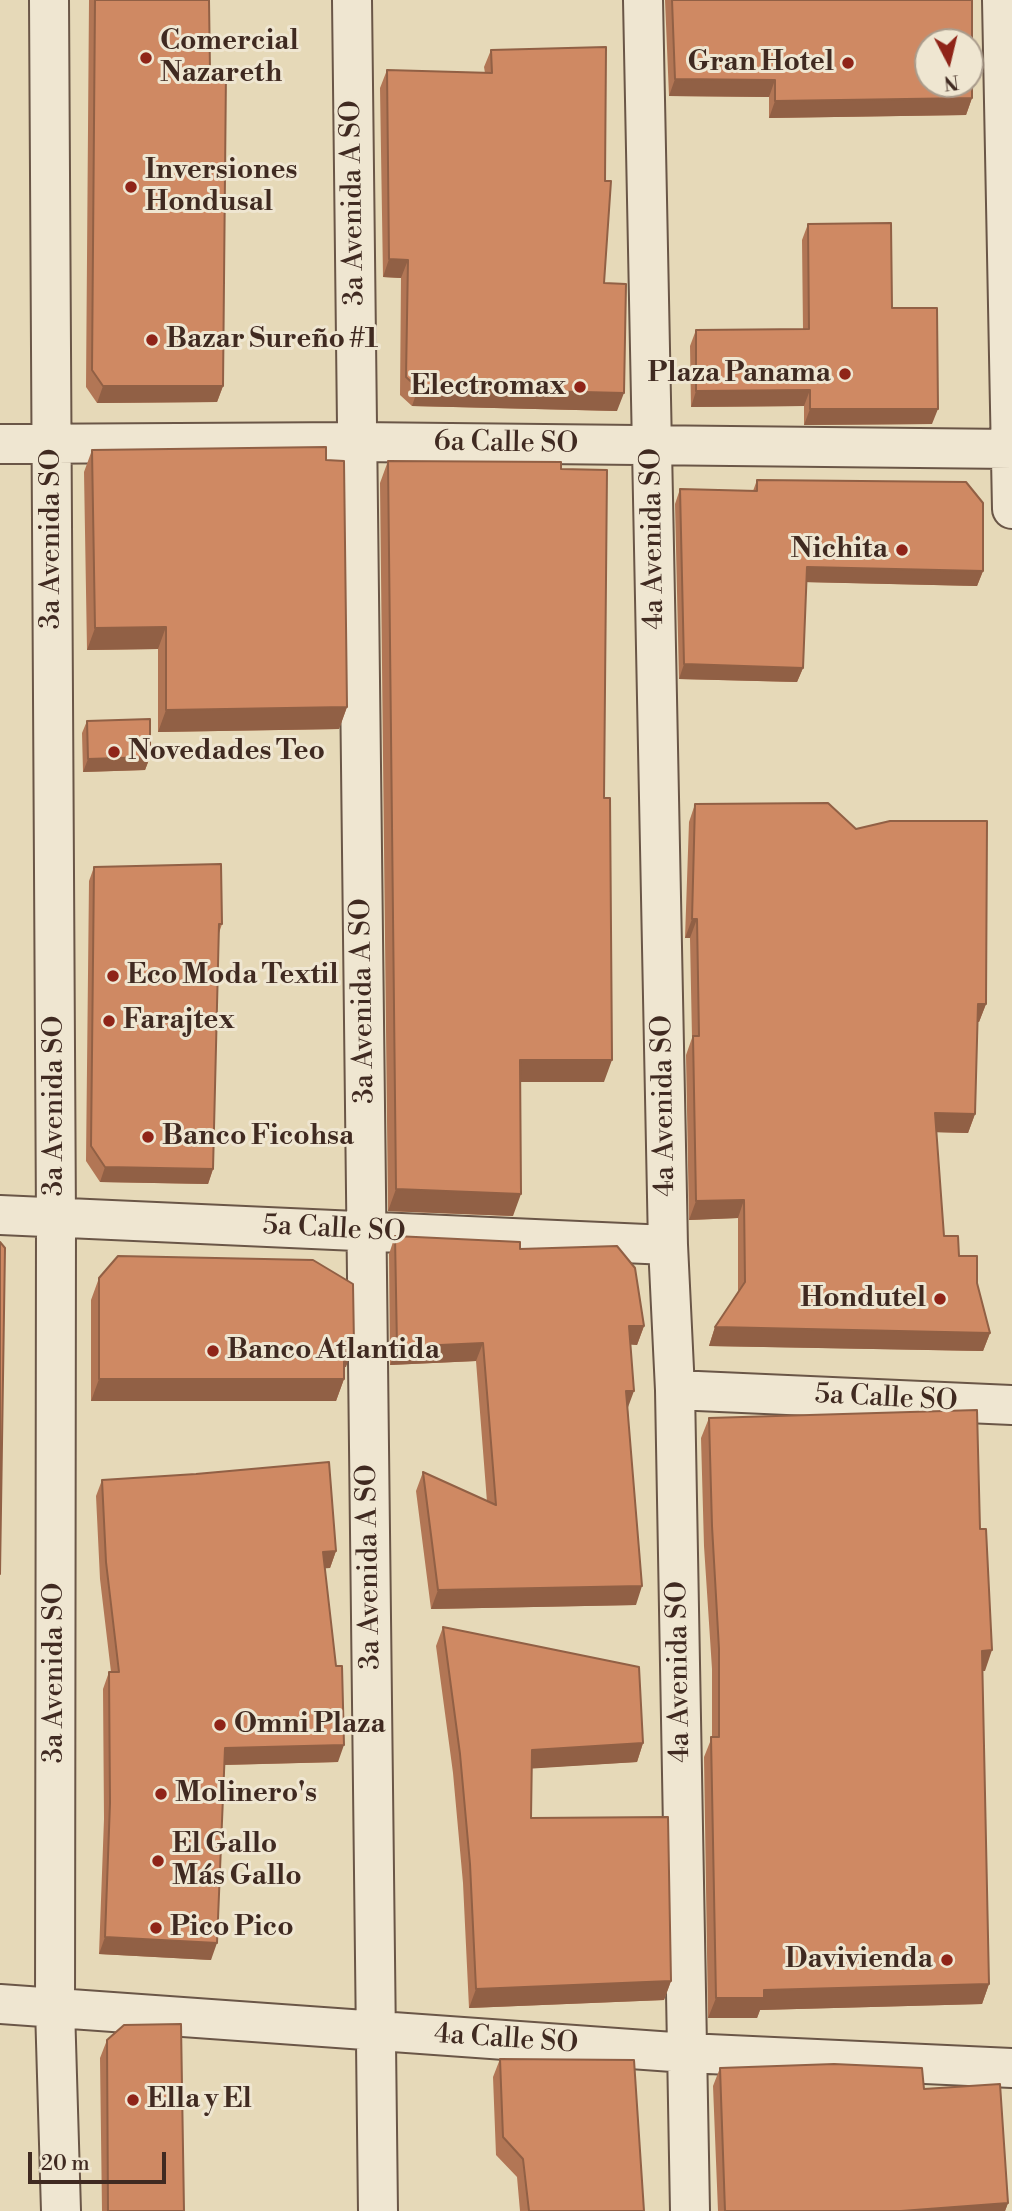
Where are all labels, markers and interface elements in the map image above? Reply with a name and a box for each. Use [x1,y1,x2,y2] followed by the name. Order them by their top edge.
[160,25,299,91] place label: Comercial Nazareth
[914,28,984,98] north arrow
[688,46,834,80] place label: Gran Hotel
[138,50,154,66] marker: Comercial Nazareth
[840,55,856,71] marker: Gran Hotel
[942,69,960,95] text: N
[335,100,373,306] street label: 3a Avenida A SO
[145,154,298,220] place label: Inversiones Hondusal
[123,179,139,195] marker: Inversiones Hondusal
[166,323,378,357] place label: Bazar Sureño #1
[144,332,160,348] marker: Bazar Sureño #1
[648,357,831,391] place label: Plaza Panama
[837,366,853,382] marker: Plaza Panama
[411,370,566,404] place label: Electromax
[572,379,588,395] marker: Electromax
[433,426,579,462] street label: 6a Calle SO
[636,448,672,630] street label: 4a Avenida SO
[35,449,69,629] street label: 3a Avenida SO
[790,533,888,567] place label: Nichita
[894,542,910,558] marker: Nichita
[128,735,325,769] place label: Novedades Teo
[106,744,122,760] marker: Novedades Teo
[345,898,383,1104] street label: 3a Avenida A SO
[127,959,339,993] place label: Eco Moda Textil
[105,968,121,984] marker: Eco Moda Textil
[123,1004,235,1038] place label: Farajtex
[101,1013,117,1029] marker: Farajtex
[647,1015,683,1197] street label: 4a Avenida SO
[38,1016,72,1196] street label: 3a Avenida SO
[162,1120,354,1154] place label: Banco Ficohsa
[140,1129,156,1145] marker: Banco Ficohsa
[262,1209,406,1251] street label: 5a Calle SO
[800,1282,926,1316] place label: Hondutel
[932,1291,948,1307] marker: Hondutel
[227,1334,440,1368] place label: Banco Atlantida
[205,1343,221,1359] marker: Banco Atlantida
[814,1378,958,1420] street label: 5a Calle SO
[351,1464,389,1670] street label: 3a Avenida A SO
[662,1581,698,1763] street label: 4a Avenida SO
[38,1583,72,1763] street label: 3a Avenida SO
[234,1708,386,1742] place label: Omni Plaza
[212,1717,228,1733] marker: Omni Plaza
[175,1777,317,1811] place label: Molinero's
[153,1786,169,1802] marker: Molinero's
[172,1828,302,1894] place label: El Gallo Más Gallo
[150,1853,166,1869] marker: El Gallo Más Gallo
[170,1911,294,1945] place label: Pico Pico
[148,1920,164,1936] marker: Pico Pico
[785,1943,933,1977] place label: Davivienda
[939,1952,955,1968] marker: Davivienda
[433,2018,579,2062] street label: 4a Calle SO
[147,2083,252,2117] place label: Ella y El
[125,2092,141,2108] marker: Ella y El
[32,2138,170,2182] scale bar
[41,2151,90,2177] text: 20 m

